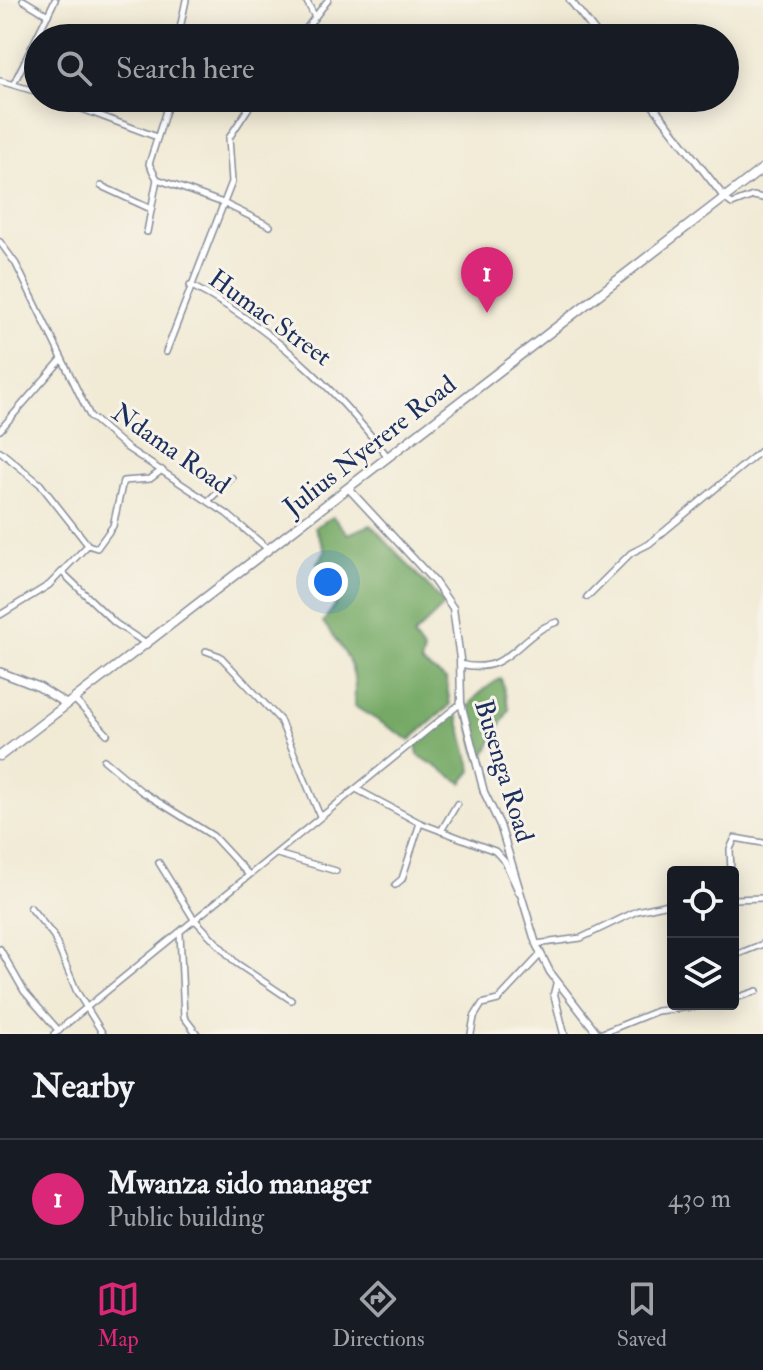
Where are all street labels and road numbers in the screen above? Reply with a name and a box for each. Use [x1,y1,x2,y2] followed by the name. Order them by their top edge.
[202,263,338,373] street label: Humac Street
[276,369,463,524] street label: Julius Nyerere Road
[106,397,236,501] street label: Ndama Road
[467,696,541,846] street label: Busenga Road

